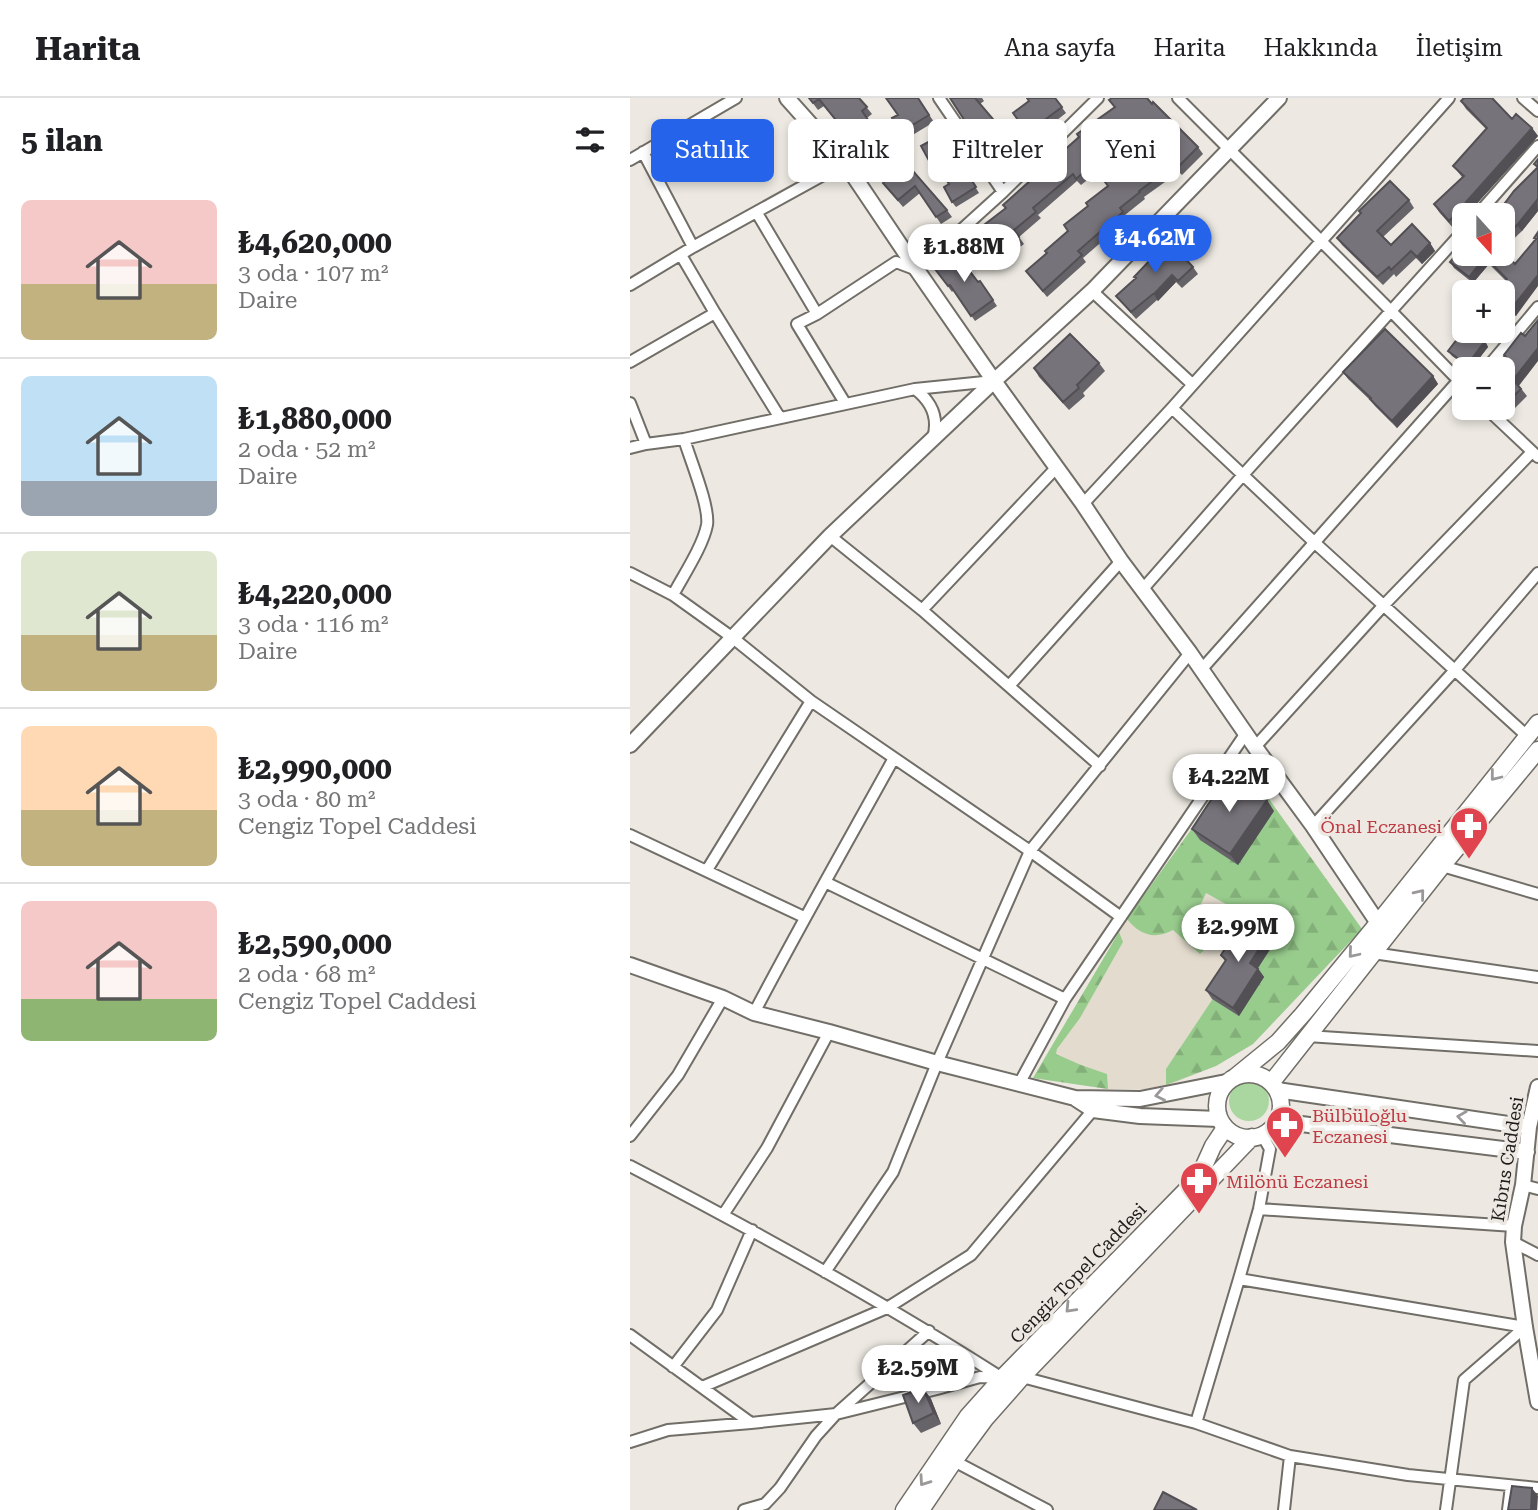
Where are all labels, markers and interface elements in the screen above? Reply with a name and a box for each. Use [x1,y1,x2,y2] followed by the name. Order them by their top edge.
[35,29,140,68] text: Harita
[1004,34,1115,62] text: Ana sayfa
[1153,34,1226,62] text: Harita
[1264,34,1378,62] text: Hakkında
[1416,34,1503,62] text: İletişim
[651,119,774,182] chip: Satılık
[788,119,914,182] chip: Kiralık
[928,119,1067,182] chip: Filtreler
[1081,119,1180,182] chip: Yeni
[571,121,609,159] icon: filters
[21,123,103,158] text: 5 ilan
[1452,203,1516,266] north arrow
[1452,203,1515,420] map controls
[1098,216,1212,275] pin: ₺4.62M
[1115,224,1195,251] text: ₺4.62M
[238,225,392,260] text: ₺4,620,000
[907,225,1021,284] pin: ₺1.88M
[77,228,161,312] icon: home
[924,233,1004,260] text: ₺1.88M
[238,260,388,287] text: 3 oda · 107 m²
[1452,280,1515,343] button: +
[238,287,297,314] text: Daire
[1452,357,1515,420] button: −
[238,401,392,436] text: ₺1,880,000
[77,404,161,488] icon: home
[238,436,376,463] text: 2 oda · 52 m²
[238,463,297,490] text: Daire
[238,576,392,611] text: ₺4,220,000
[77,579,161,663] icon: home
[238,611,388,638] text: 3 oda · 116 m²
[238,638,297,665] text: Daire
[238,751,392,786] text: ₺2,990,000
[77,754,161,838] icon: home
[1172,754,1286,814] pin: ₺4.22M
[1189,763,1269,790] text: ₺4.22M
[1491,767,1503,780] one-way arrow
[238,786,376,813] text: 3 oda · 80 m²
[1448,805,1490,860] pharmacy icon: Önal Eczanesi
[238,813,477,840] text: Cengiz Topel Caddesi
[1321,816,1442,837] place label: Önal Eczanesi
[1411,890,1424,902] one-way arrow
[1181,904,1295,964] pin: ₺2.99M
[1198,913,1278,940] text: ₺2.99M
[238,926,392,961] text: ₺2,590,000
[77,929,161,1013] icon: home
[1349,945,1361,958] one-way arrow
[238,961,376,988] text: 2 oda · 68 m²
[238,988,477,1015] text: Cengiz Topel Caddesi
[1154,1087,1166,1102] one-way arrow
[1487,1095,1527,1223] street label: Kıbrıs Caddesi
[1264,1104,1306,1159] pharmacy icon: Bülbüloğlu Eczanesi
[1312,1105,1407,1147] place label: Bülbüloğlu Eczanesi
[1456,1110,1468,1125] one-way arrow
[1178,1160,1220,1215] pharmacy icon: Milönü Eczanesi
[1226,1171,1369,1192] place label: Milönü Eczanesi
[1006,1198,1151,1347] street label: Cengiz Topel Caddesi
[1066,1300,1079,1313] one-way arrow
[861,1346,975,1405] pin: ₺2.59M
[878,1354,958,1381] text: ₺2.59M
[920,1473,932,1486] one-way arrow

